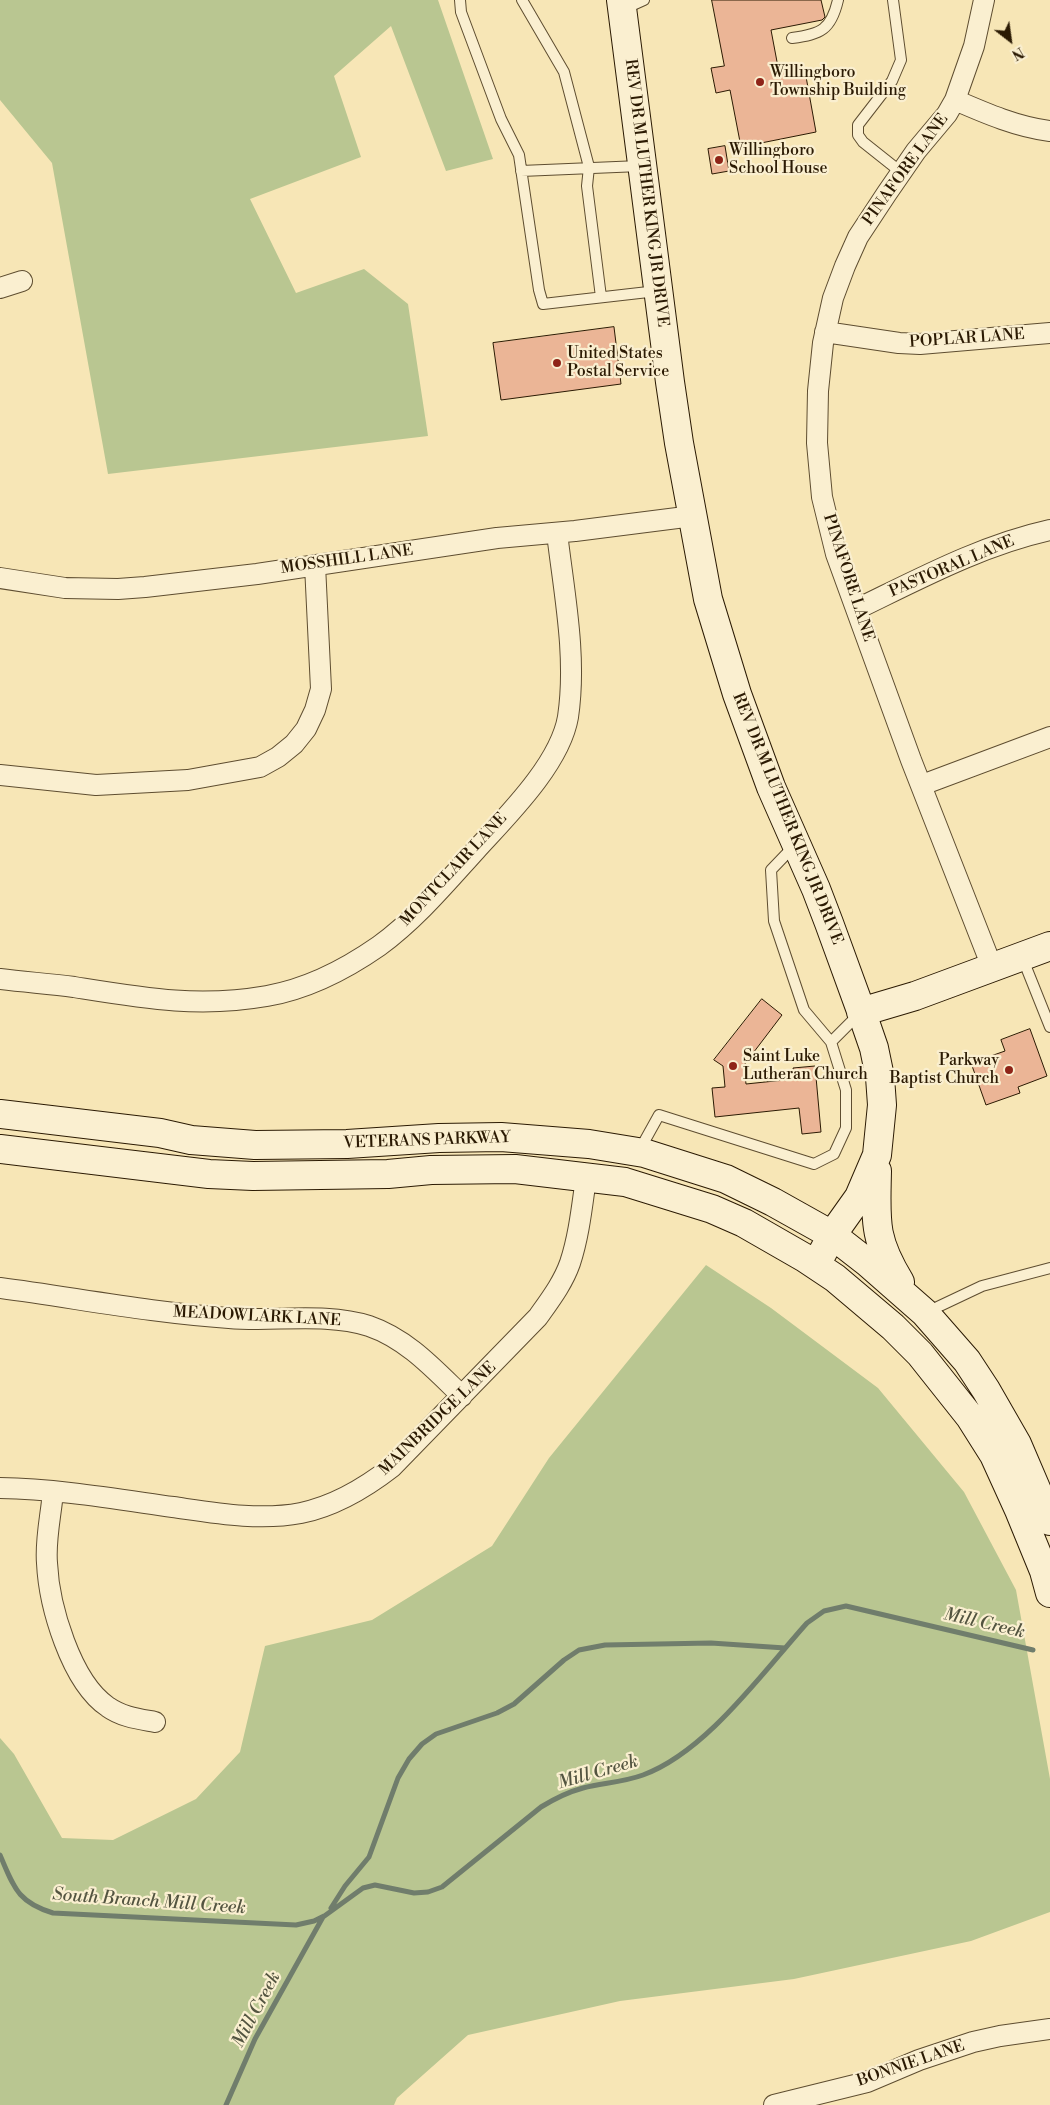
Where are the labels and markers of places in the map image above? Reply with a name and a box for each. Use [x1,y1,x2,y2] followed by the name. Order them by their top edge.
[770,63,906,101] place label: Willingboro Township Building
[754,76,766,88] marker: Willingboro Township Building
[729,141,828,179] place label: Willingboro School House
[713,154,725,166] marker: Willingboro School House
[567,344,669,382] place label: United States Postal Service
[551,357,563,369] marker: United States Postal Service
[743,1047,868,1085] place label: Saint Luke Lutheran Church
[890,1051,999,1089] place label: Parkway Baptist Church
[727,1060,739,1072] marker: Saint Luke Lutheran Church
[1003,1064,1015,1076] marker: Parkway Baptist Church

